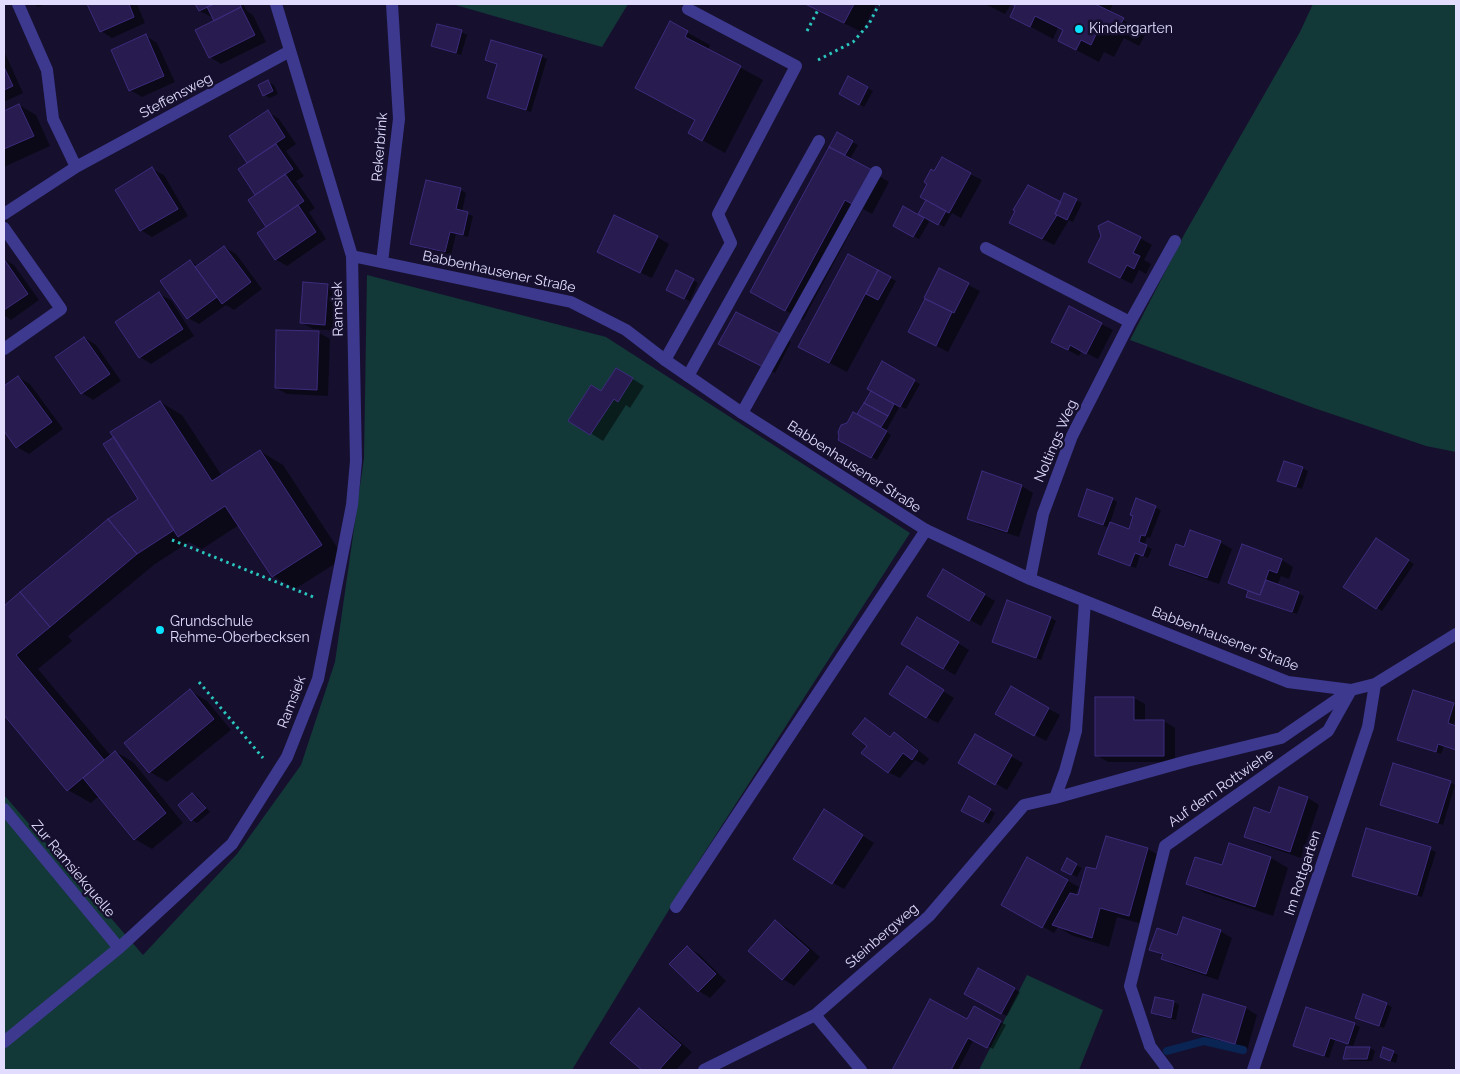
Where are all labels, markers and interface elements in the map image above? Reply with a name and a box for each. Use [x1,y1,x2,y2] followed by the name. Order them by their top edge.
[1089,21,1173,37] place label: Kindergarten
[1073,23,1085,35] marker: Kindergarten
[137,70,215,122] street label: Steffensweg
[369,112,391,182] street label: Rekerbrink
[421,248,577,296] street label: Babbenhausener Straße
[329,281,347,337] street label: Ramsiek
[1031,397,1081,485] street label: Noltings Weg
[784,417,924,517] street label: Babbenhausener Straße
[1149,603,1301,675] street label: Babbenhausener Straße
[170,614,310,646] place label: Grundschule Rehme-Oberbecksen
[154,624,166,636] marker: Grundschule Rehme-Oberbecksen
[274,673,310,731] street label: Ramsiek
[1165,745,1277,831] street label: Auf dem Rottwiehe
[28,817,118,921] street label: Zur Ramsiekquelle
[1281,828,1325,918] street label: Im Rottgarten
[842,900,922,972] street label: Steinbergweg

